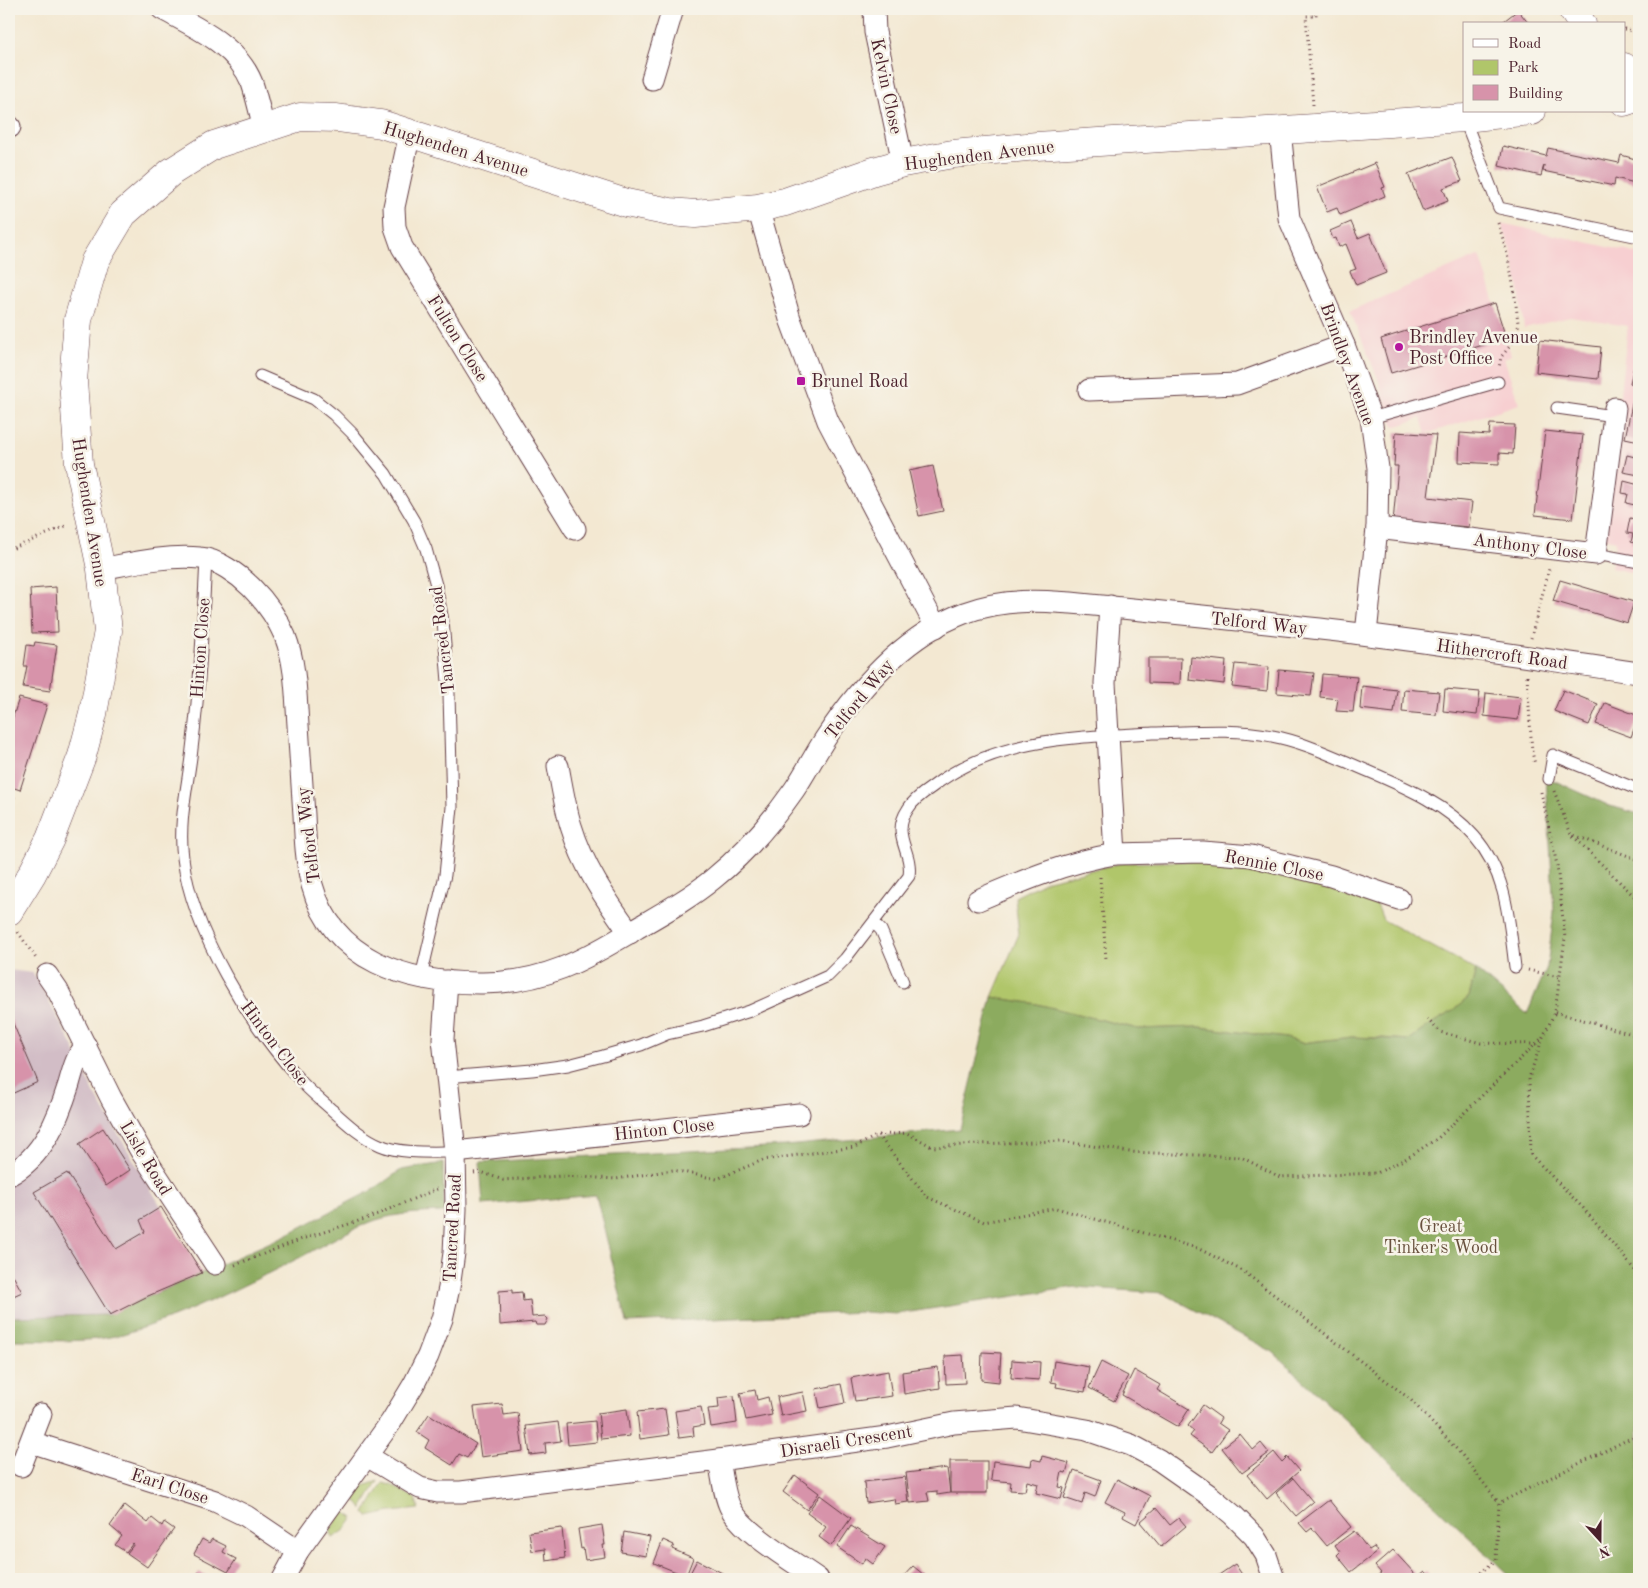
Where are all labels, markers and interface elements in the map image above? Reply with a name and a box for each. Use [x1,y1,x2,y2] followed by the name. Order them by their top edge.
[1463,22,1626,112] legend
[867,36,905,136] street label: Kelvin Close
[1508,37,1542,52] text: Road
[1508,61,1539,76] text: Park
[1508,87,1563,102] text: Building
[381,119,531,181] street label: Hughenden Avenue
[903,138,1055,174] street label: Hughenden Avenue
[423,292,491,385] street label: Fulton Close
[1317,301,1378,428] street label: Brindley Avenue
[1409,329,1538,368] place label: Brindley Avenue Post Office
[1393,341,1405,353] marker: Brindley Avenue Post Office
[811,373,908,391] place label: Brunel Road
[795,375,807,387] marker: Brunel Road
[68,436,110,588] street label: Hughenden Avenue
[1472,531,1588,563] street label: Anthony Close
[427,585,459,695] street label: Tancred Road
[189,597,213,699] street label: Hinton Close
[1210,610,1309,638] street label: Telford Way
[1435,637,1569,673] street label: Hithercroft Road
[822,656,898,743] street label: Telford Way
[294,785,324,884] street label: Telford Way
[1223,848,1325,884] street label: Rennie Close
[237,998,312,1089] street label: Hinton Close
[613,1116,715,1144] street label: Hinton Close
[116,1118,174,1199] street label: Lisle Road
[441,1173,465,1283] street label: Tancred Road
[1384,1218,1498,1257] park label: Great Tinker's Wood
[779,1423,914,1461] street label: Disraeli Crescent
[129,1466,211,1508] street label: Earl Close
[1576,1516,1626,1566] north arrow
[1597,1543,1612,1560] text: N

